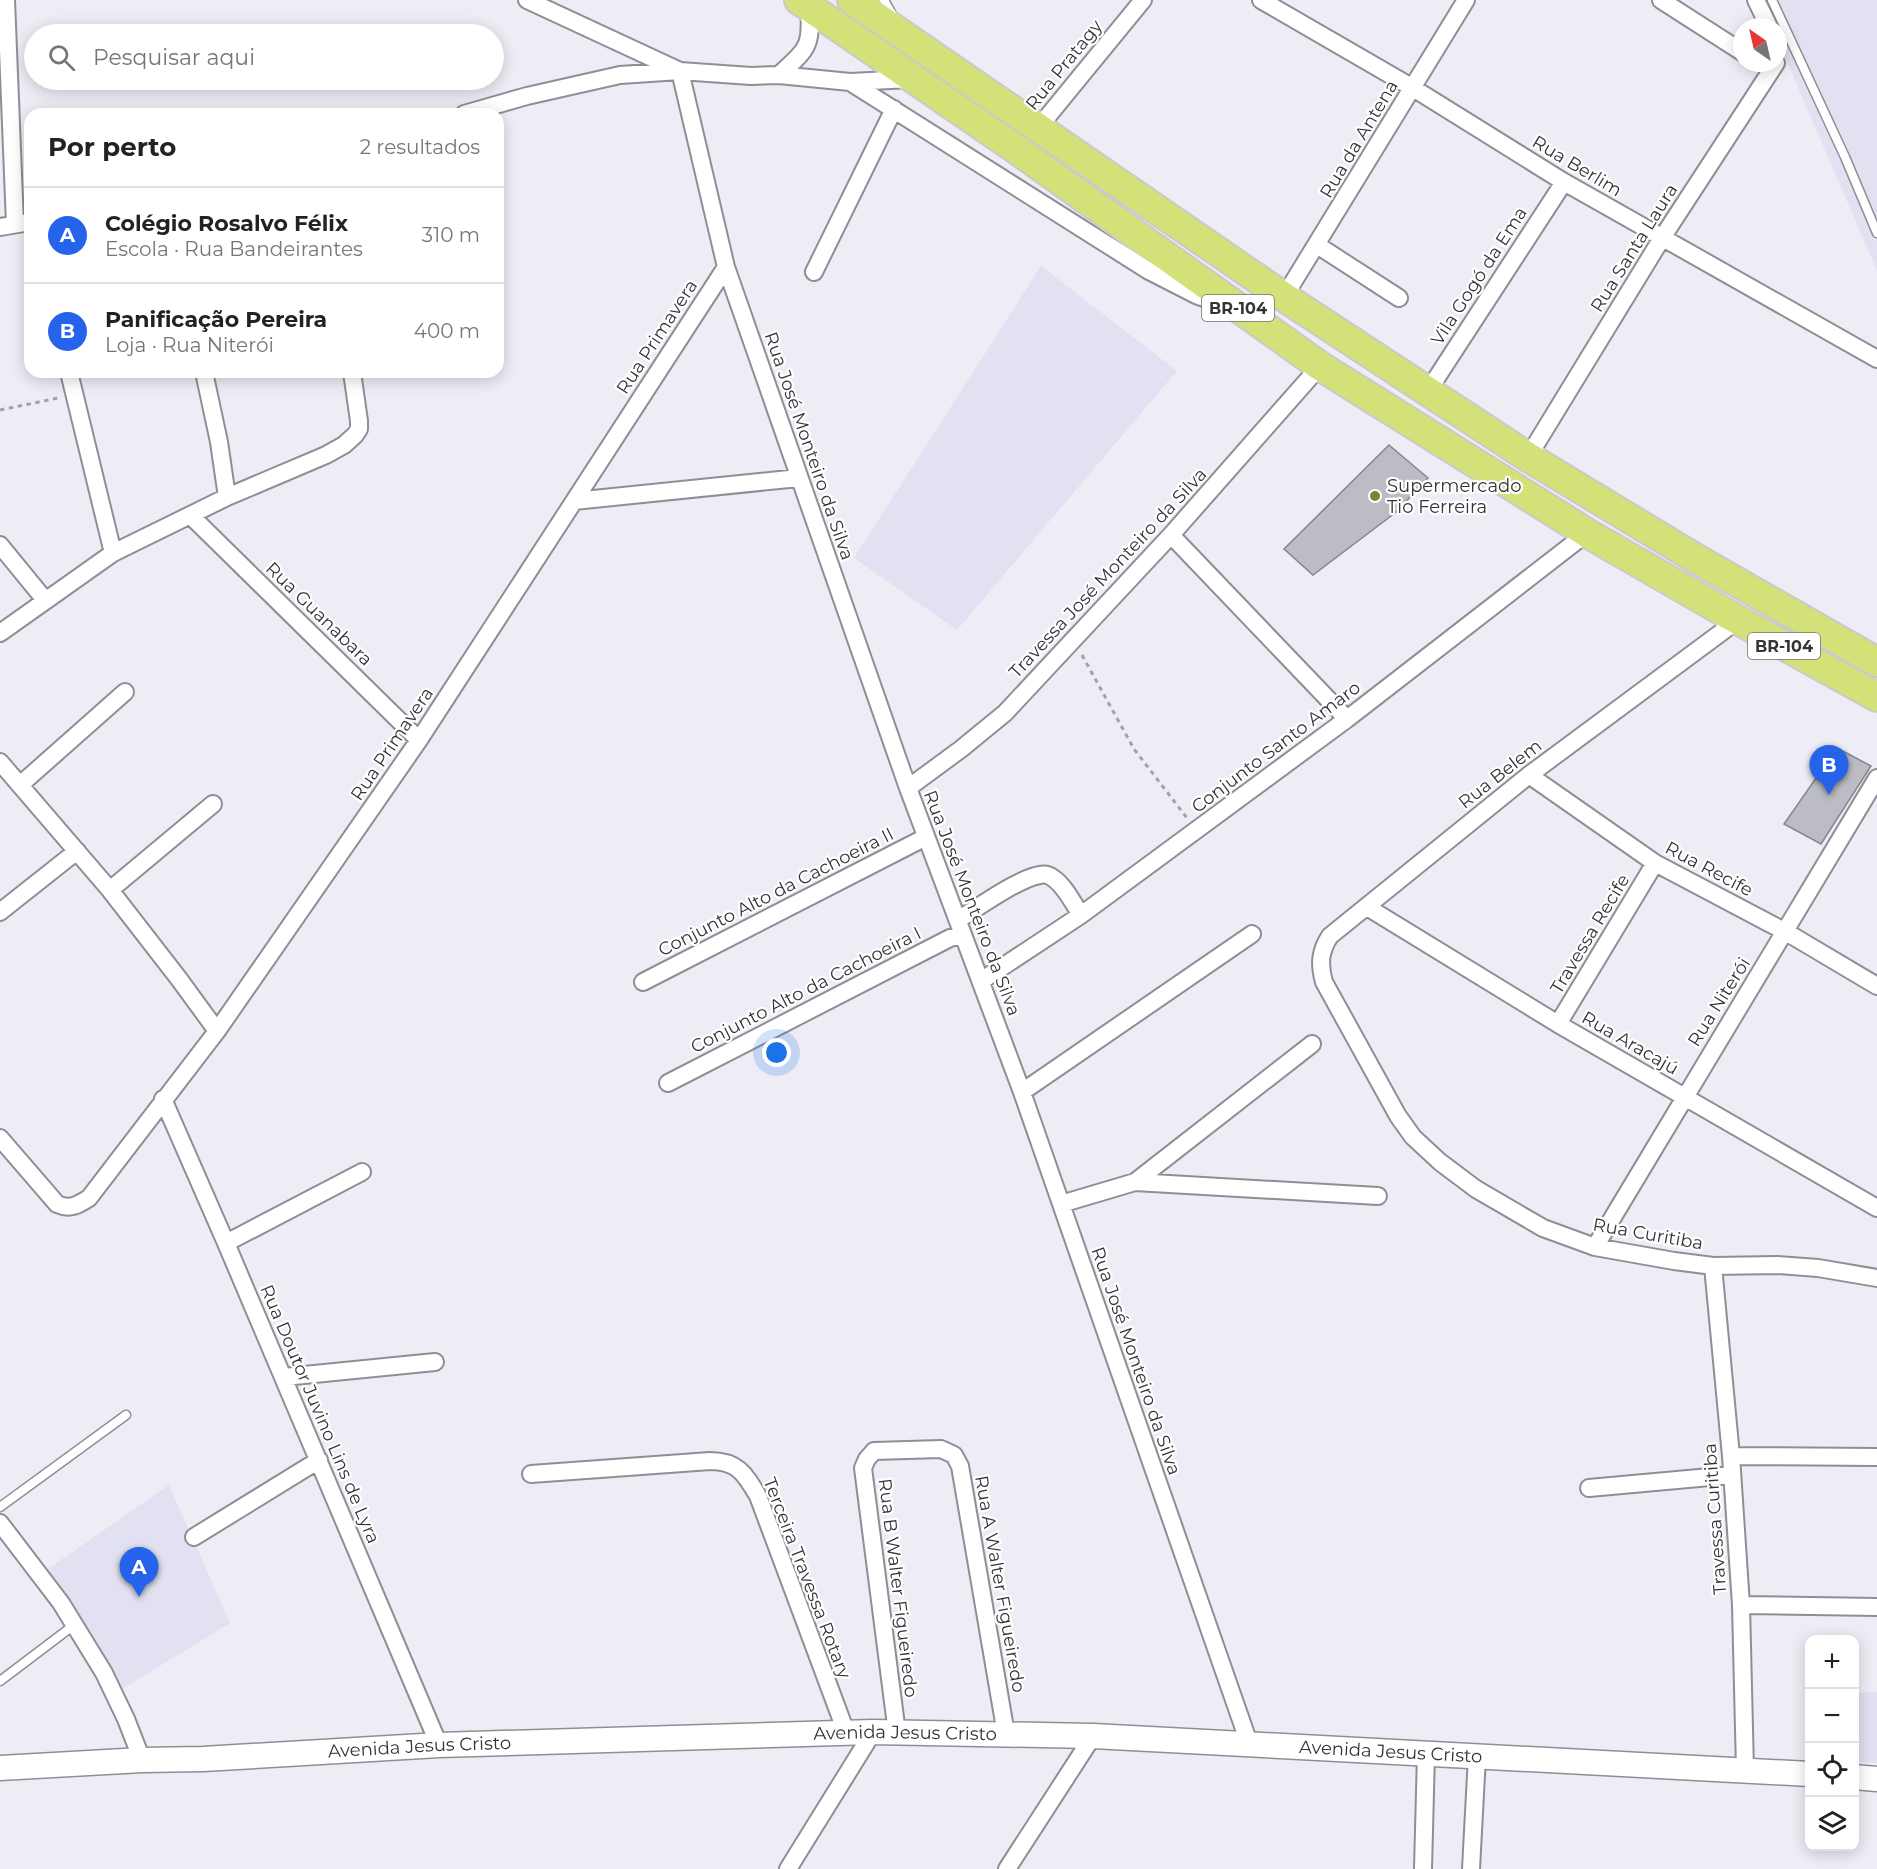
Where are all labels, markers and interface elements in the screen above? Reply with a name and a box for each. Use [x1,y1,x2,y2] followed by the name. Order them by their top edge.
[1021,15,1107,115] street label: Rua Pratagy
[1733,18,1787,72] north arrow
[24,24,504,90] search box
[45,41,78,74] icon: search
[93,44,255,71] text: Pesquisar aqui
[1315,76,1403,202] street label: Rua da Antena
[48,131,176,163] text: Por perto
[1528,131,1626,201] street label: Rua Berlim
[360,135,480,159] text: 2 resultados
[1586,180,1682,316] street label: Rua Santa Laura
[1426,203,1532,349] street label: Vila Gogó da Ema
[105,210,348,237] text: Colégio Rosalvo Félix
[60,223,75,247] text: A
[422,223,480,247] text: 310 m
[105,237,363,261] text: Escola · Rua Bandeirantes
[612,276,702,398] street label: Rua Primavera
[1202,295,1274,321] road number: BR-104
[105,306,327,333] text: Panificação Pereira
[60,319,75,343] text: B
[414,319,480,343] text: 400 m
[760,329,858,563] street label: Rua José Monteiro da Silva
[105,333,274,357] text: Loja · Rua Niterói
[1005,463,1211,683] street label: Travessa José Monteiro da Silva
[1387,475,1522,518] place label: Supermercado Tio Ferreira
[1368,489,1382,503] marker: Supermercado Tio Ferreira
[261,558,377,670] street label: Rua Guanabara
[1748,633,1820,659] road number: BR-104
[1187,676,1365,818] street label: Conjunto Santo Amaro
[346,683,438,805] street label: Rua Primavera
[1454,735,1546,813] street label: Rua Belem
[1810,746,1848,795] pin: B
[919,787,1025,1019] street label: Rua José Monteiro da Silva
[655,823,897,961] street label: Conjunto Alto da Cachoeira II
[1661,837,1757,901] street label: Rua Recife
[1546,870,1634,998] street label: Travessa Recife
[687,922,925,1058] street label: Conjunto Alto da Cachoeira I
[1683,953,1755,1051] street label: Rua Niterói
[1578,1006,1682,1080] street label: Rua Aracajú
[762,1038,791,1067] your location
[1591,1213,1705,1255] street label: Rua Curitiba
[1087,1244,1185,1478] street label: Rua José Monteiro da Silva
[255,1281,385,1547] street label: Rua Doutor Juvino Lins de Lyra
[1699,1443,1731,1595] street label: Travessa Curitiba
[758,1474,856,1682] street label: Terceira Travessa Rotary
[970,1474,1030,1694] street label: Rua A Walter Figueiredo
[874,1477,922,1699] street label: Rua B Walter Figueiredo
[120,1548,158,1597] pin: A
[1805,1635,1859,1851] map controls
[1805,1635,1859,1689] button: +
[1805,1689,1859,1743] button: −
[813,1721,997,1745] street label: Avenida Jesus Cristo
[327,1732,511,1763] street label: Avenida Jesus Cristo
[1299,1736,1483,1768] street label: Avenida Jesus Cristo
[1805,1743,1859,1797] button: locate
[1805,1797,1859,1851] button: layers

